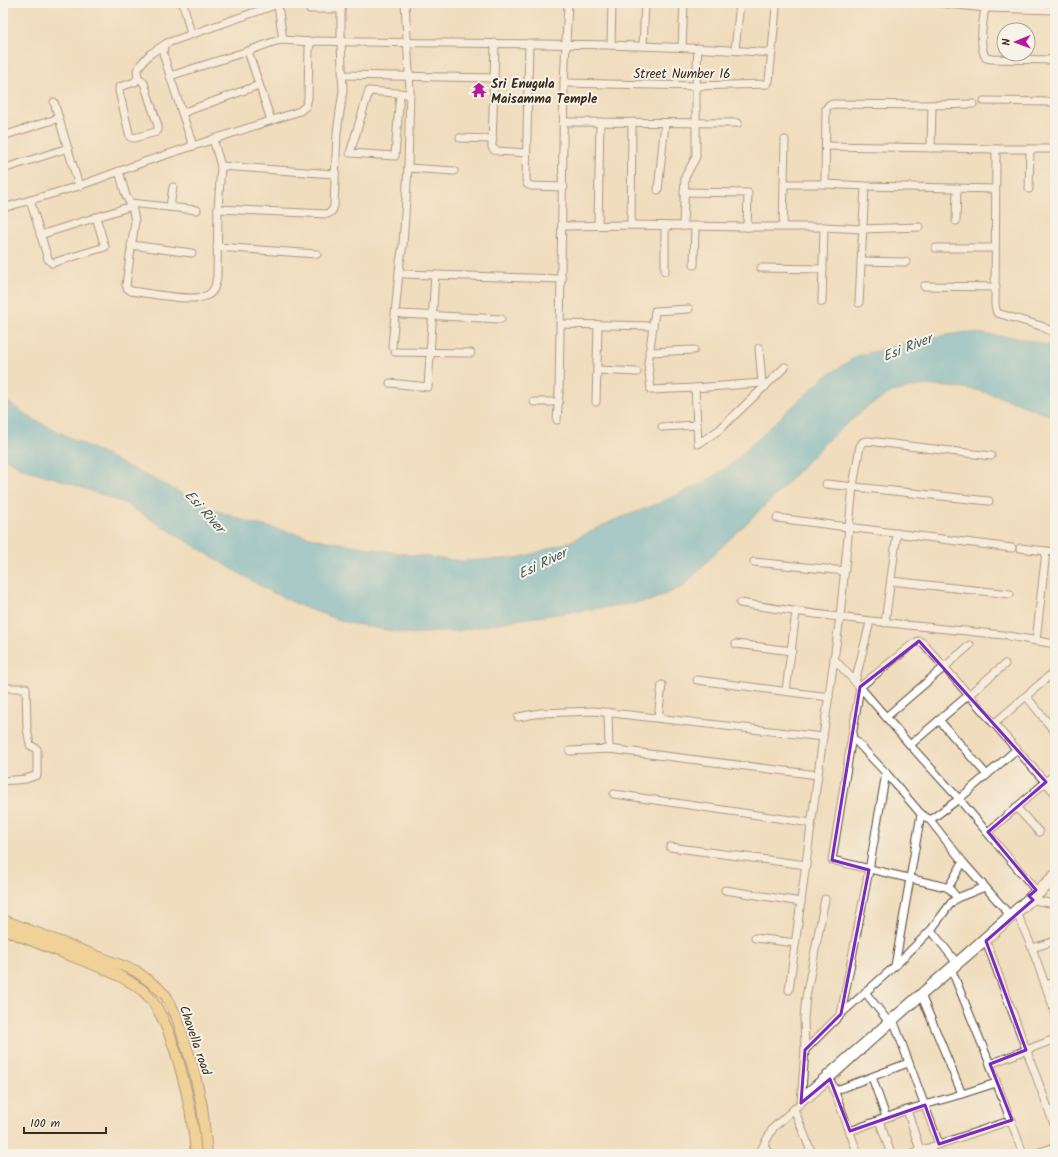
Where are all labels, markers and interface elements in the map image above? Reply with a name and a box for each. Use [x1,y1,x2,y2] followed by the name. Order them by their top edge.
[996,22,1036,62] north arrow
[998,38,1016,46] text: N
[633,64,731,85] street label: Street Number 16
[491,74,598,110] place label: Sri Enugula Maisamma Temple
[470,81,488,99] temple icon: Sri Enugula Maisamma Temple
[879,327,938,368] water label: Esi River
[179,485,232,541] water label: Esi River
[514,541,573,585] water label: Esi River
[173,1003,216,1079] street label: Chavella road
[24,1109,106,1135] scale bar
[30,1114,61,1133] text: 100 m

